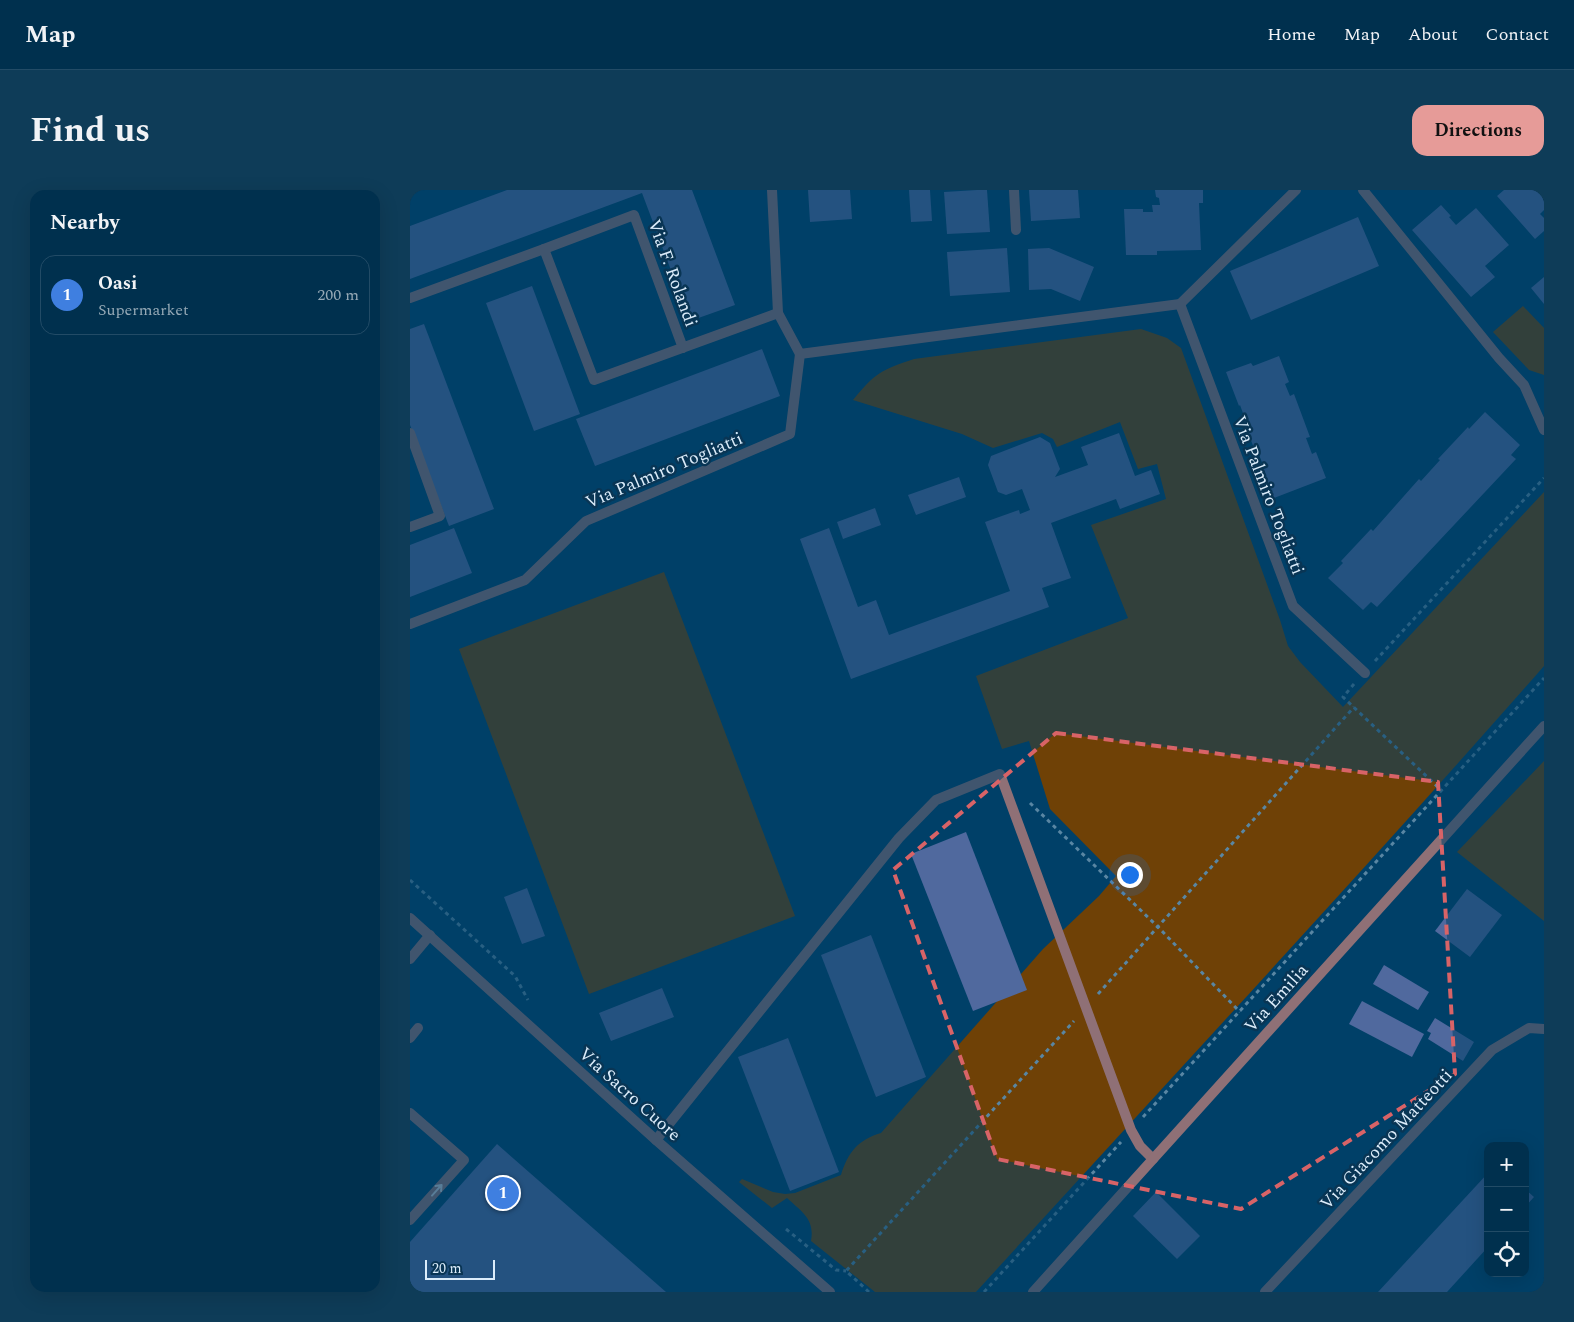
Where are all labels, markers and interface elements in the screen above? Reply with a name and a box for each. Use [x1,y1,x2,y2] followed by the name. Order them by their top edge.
[25,17,75,53] text: Map
[1267,21,1316,48] text: Home
[1344,21,1380,48] text: Map
[1408,21,1458,48] text: About
[1486,21,1549,48] text: Contact
[30,104,150,157] text: Find us
[1412,105,1544,156] button: Directions
[50,207,120,239] text: Nearby
[641,215,705,331] street label: Via F. Rolandi
[98,269,137,298] text: Oasi
[63,283,71,307] text: 1
[317,283,359,307] text: 200 m
[98,298,189,322] text: Supermarket
[1226,412,1311,579] street label: Via Palmiro Togliatti
[581,425,747,516] street label: Via Palmiro Togliatti
[1117,862,1143,888] your location
[1238,958,1315,1039] street label: Via Emilia
[572,1041,687,1148] street label: Via Sacro Cuore
[1314,1063,1459,1216] street label: Via Giacomo Matteotti
[1484,1142,1529,1277] map controls
[1484,1142,1529,1187] button: +
[487,1174,519,1212] pin: 1
[431,1183,443,1196] one-way arrow
[1484,1187,1529,1232] button: −
[1484,1232,1529,1277] button: locate
[425,1257,495,1280] scale bar
[432,1258,462,1279] text: 20 m

